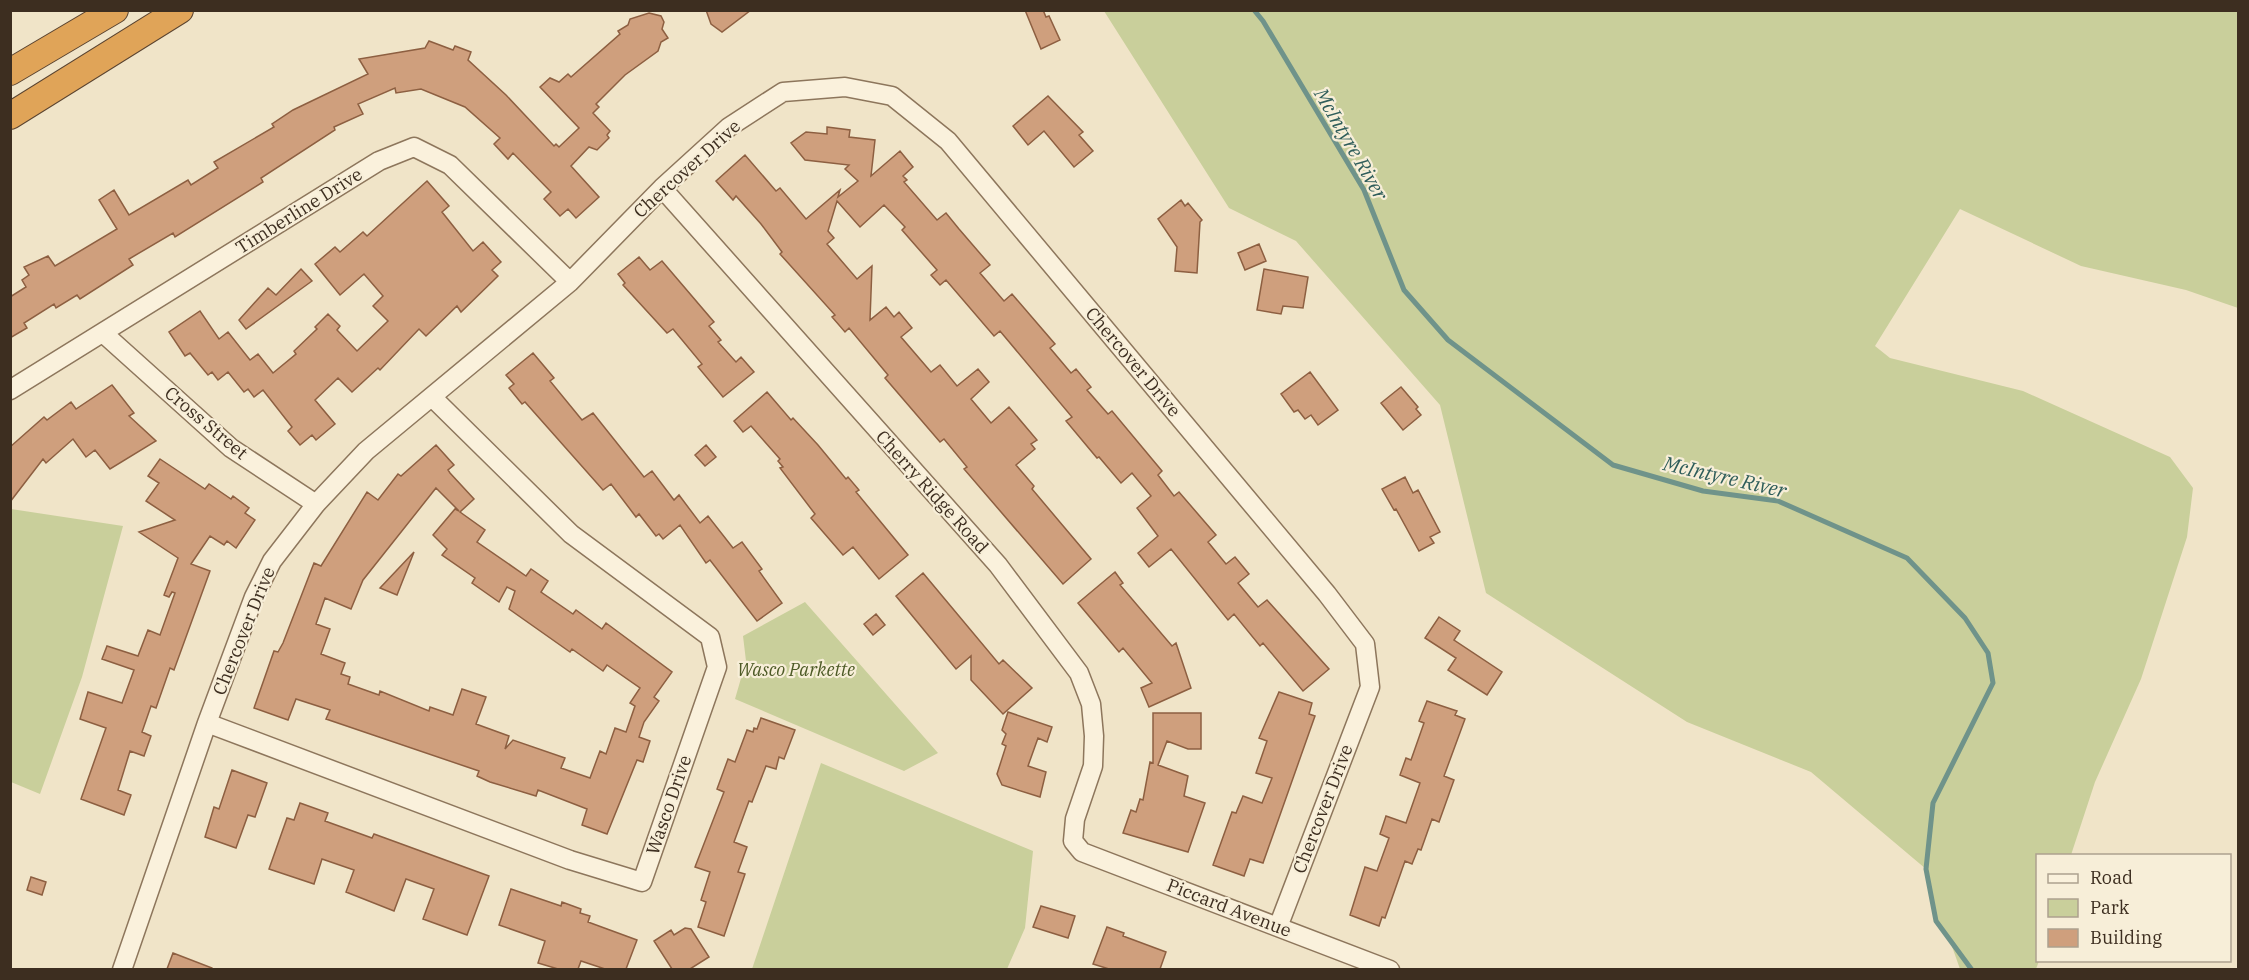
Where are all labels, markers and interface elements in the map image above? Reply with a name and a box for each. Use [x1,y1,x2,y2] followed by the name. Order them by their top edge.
[1308,82,1395,206] water label: McIntyre River
[628,114,745,223] street label: Chercover Drive
[231,162,366,259] street label: Timberline Drive
[1081,302,1186,421] street label: Chercover Drive
[160,381,253,464] street label: Cross Street
[871,425,994,558] street label: Cherry Ridge Road
[1660,449,1790,504] water label: McIntyre River
[207,563,280,698] street label: Chercover Drive
[737,658,855,681] park label: Wasco Parkette
[1287,741,1358,877] street label: Chercover Drive
[641,752,696,858] street label: Wasco Drive
[2036,854,2231,962] legend
[2090,866,2133,889] text: Road
[1164,873,1295,942] street label: Piccard Avenue
[2090,896,2130,919] text: Park
[2090,926,2162,949] text: Building

